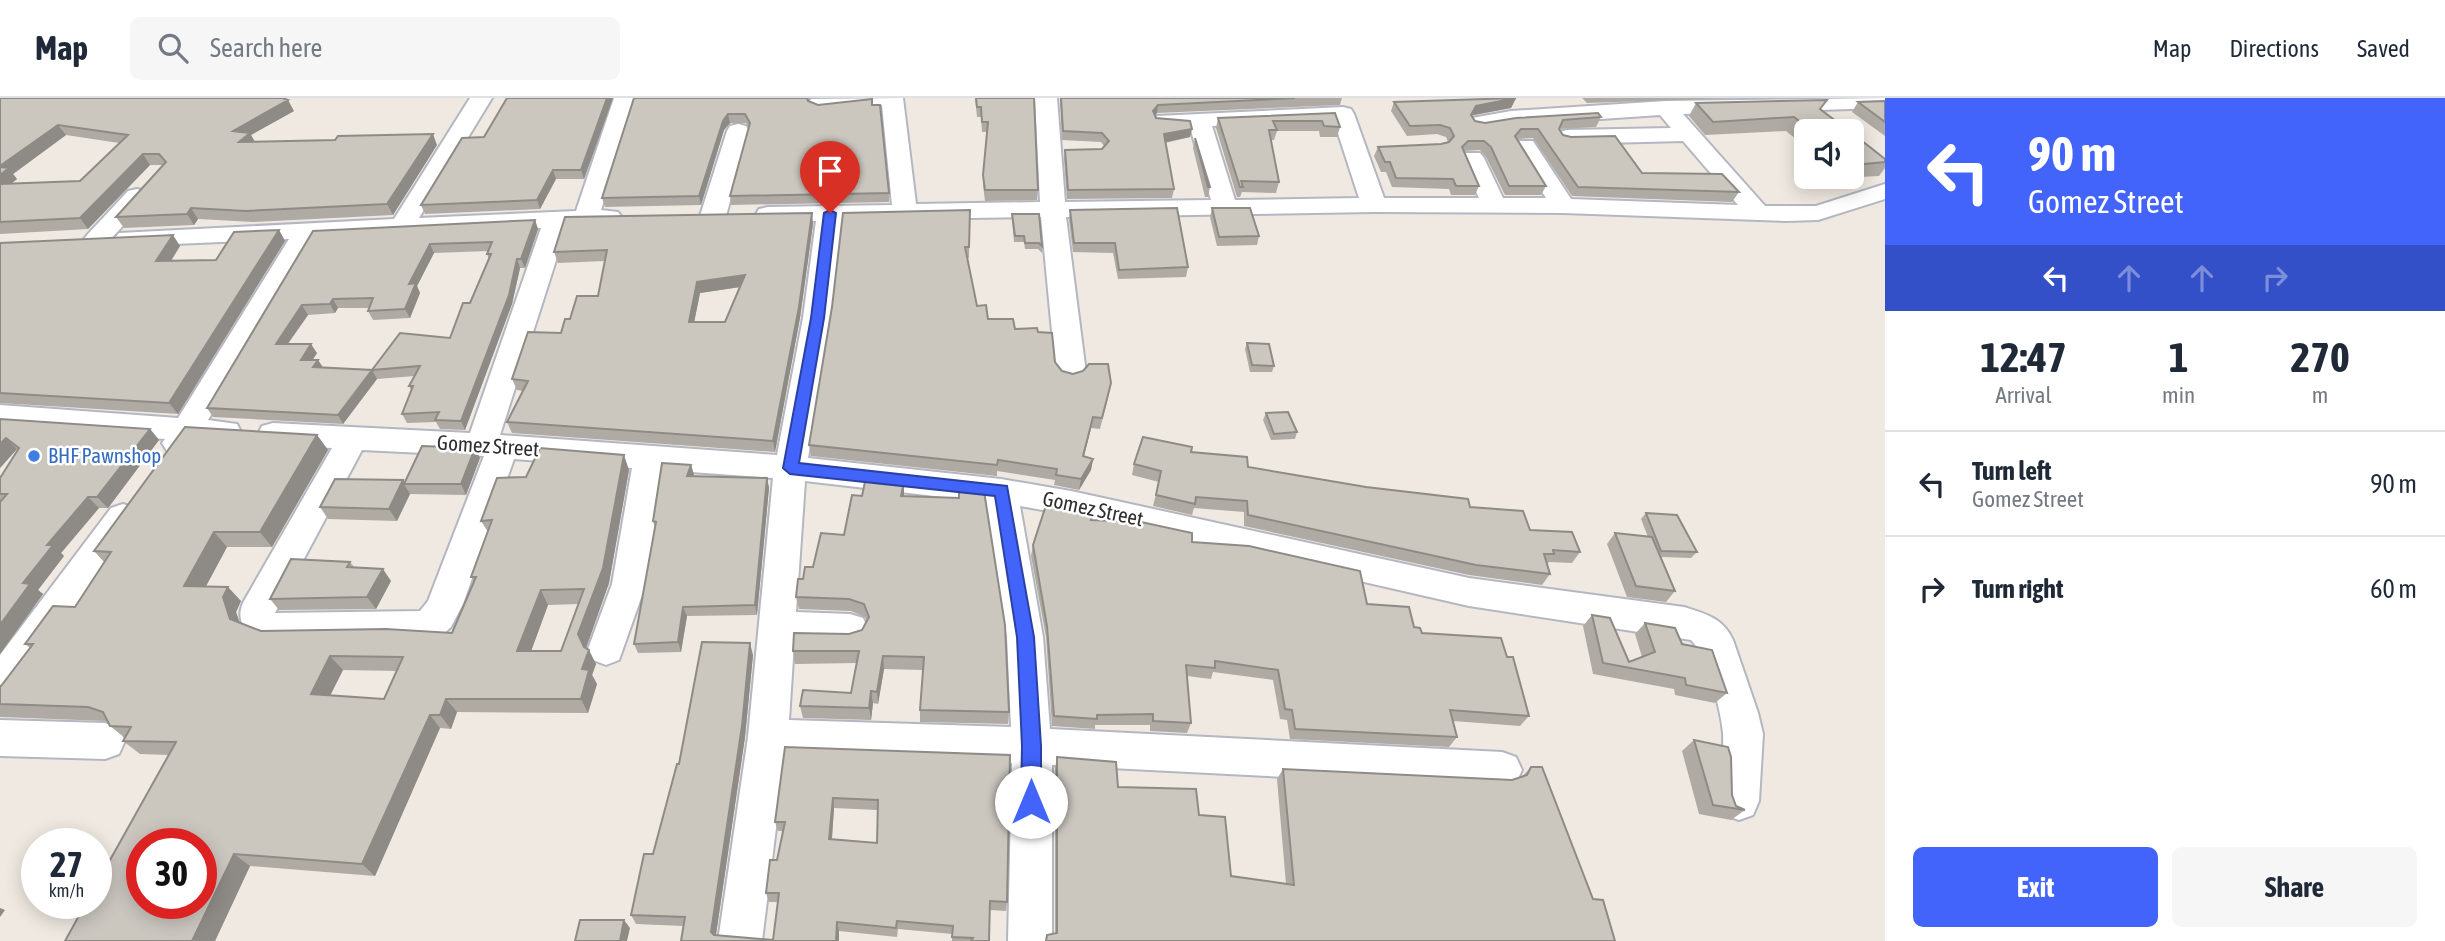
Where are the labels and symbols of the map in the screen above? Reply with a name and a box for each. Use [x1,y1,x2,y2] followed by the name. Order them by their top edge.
[800,141,860,213] pin
[436,429,540,461] street label: Gomez Street
[48,443,161,467] place label: BHF Pawnshop
[26,448,42,464] marker: BHF Pawnshop
[1041,486,1146,530] street label: Gomez Street
[994,765,1068,839] position arrow
[126,828,217,919] speed limit sign: 30

